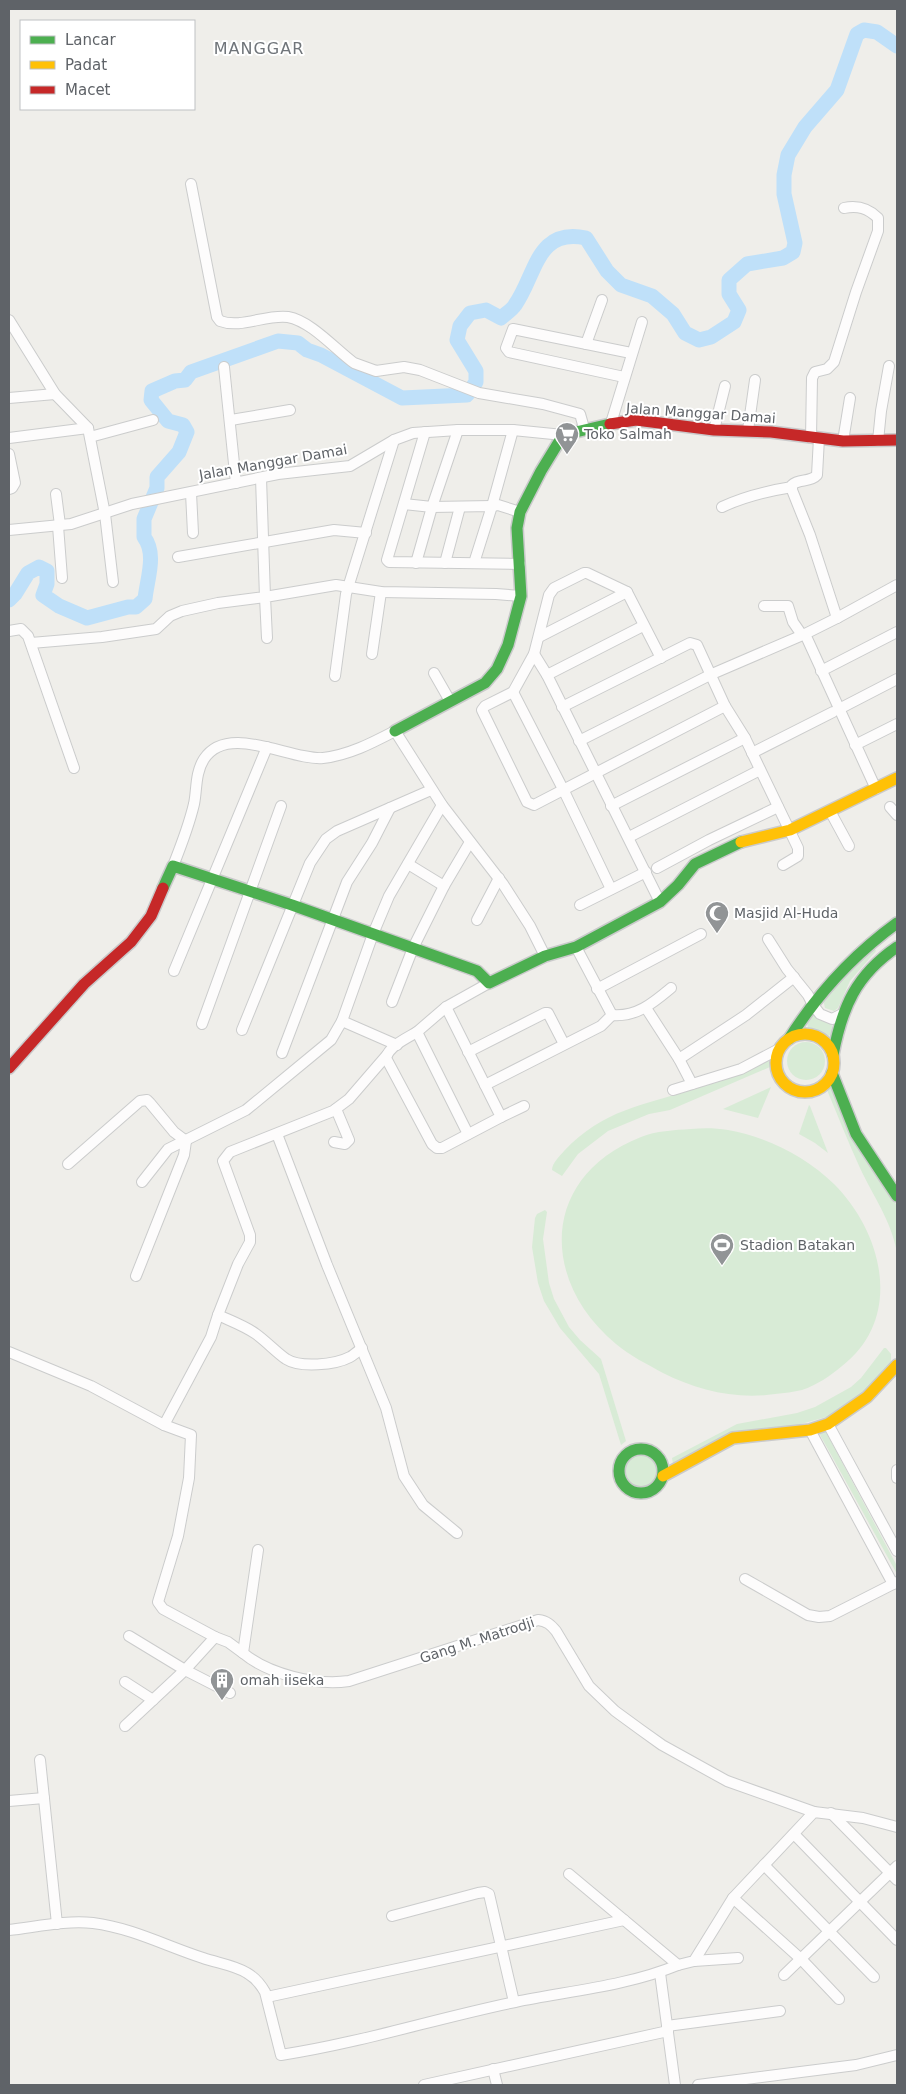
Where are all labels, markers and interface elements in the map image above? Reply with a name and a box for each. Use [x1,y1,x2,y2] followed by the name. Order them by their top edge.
[20,20,195,110] legend
[65,31,116,49] text: Lancar
[214,39,304,58] district label: MANGGAR
[65,56,107,74] text: Padat
[65,81,111,99] text: Macet
[625,400,776,426] street label: Jalan Manggar Damai
[554,421,580,455] supermarket icon: Toko Salmah
[583,426,672,442] place label: Toko Salmah
[197,441,348,483] street label: Jalan Manggar Damai
[704,900,730,934] mosque icon: Masjid Al-Huda
[734,905,838,921] place label: Masjid Al-Huda
[709,1232,735,1266] sports icon: Stadion Batakan
[740,1237,855,1253] place label: Stadion Batakan
[418,1614,536,1666] street label: Gang M. Matrodji
[209,1667,235,1701] building icon: omah iiseka
[240,1672,324,1688] place label: omah iiseka

